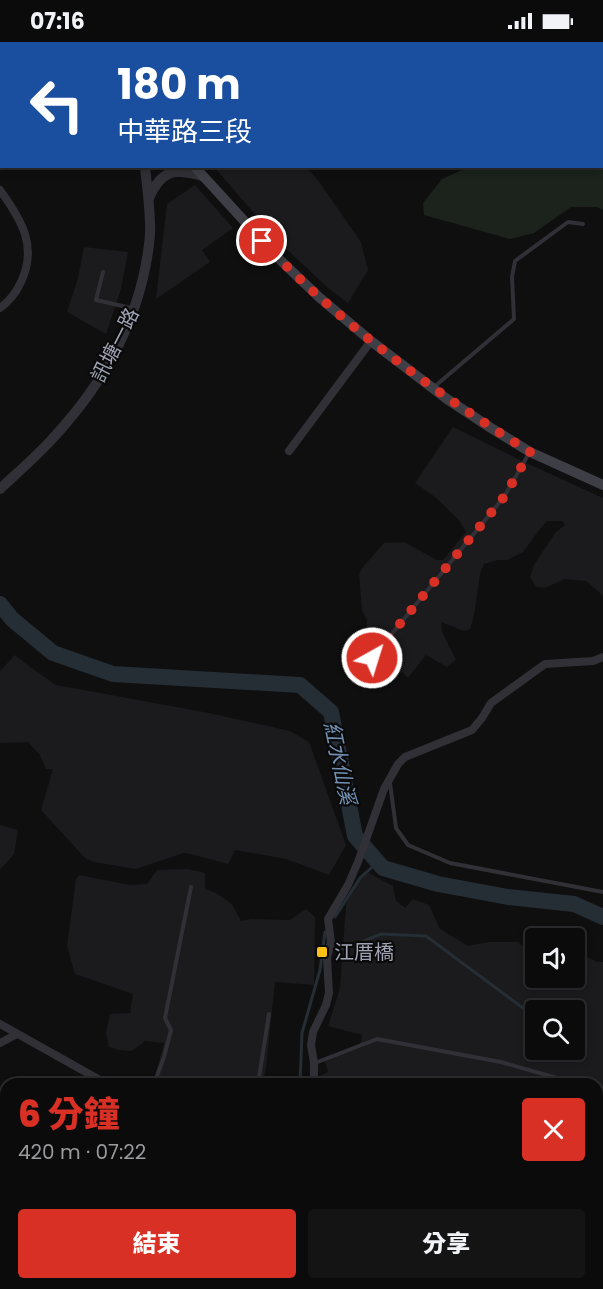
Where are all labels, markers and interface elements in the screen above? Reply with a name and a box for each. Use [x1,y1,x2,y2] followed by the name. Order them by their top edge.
[30,6,85,37] text: 07:16
[117,55,241,114] text: 180 m
[18,66,96,144] icon: left
[117,113,252,150] text: 中華路三段
[236,215,287,266] pin
[245,224,278,257] icon: arrive
[84,303,146,387] street label: 訊塘一路
[340,626,404,690] position arrow
[317,719,364,810] water label: 紅水仙溪
[525,928,585,1060] map controls
[525,928,585,988] button: sound
[334,938,394,966] place label: 江厝橋
[315,945,329,959] marker: 江厝橋
[525,1000,585,1060] button: search
[18,1089,120,1140] text: 6 分鐘
[522,1098,585,1161] button: close
[18,1138,146,1166] text: 420 m · 07:22
[18,1209,296,1278] button: 結束
[308,1209,585,1278] button: 分享

